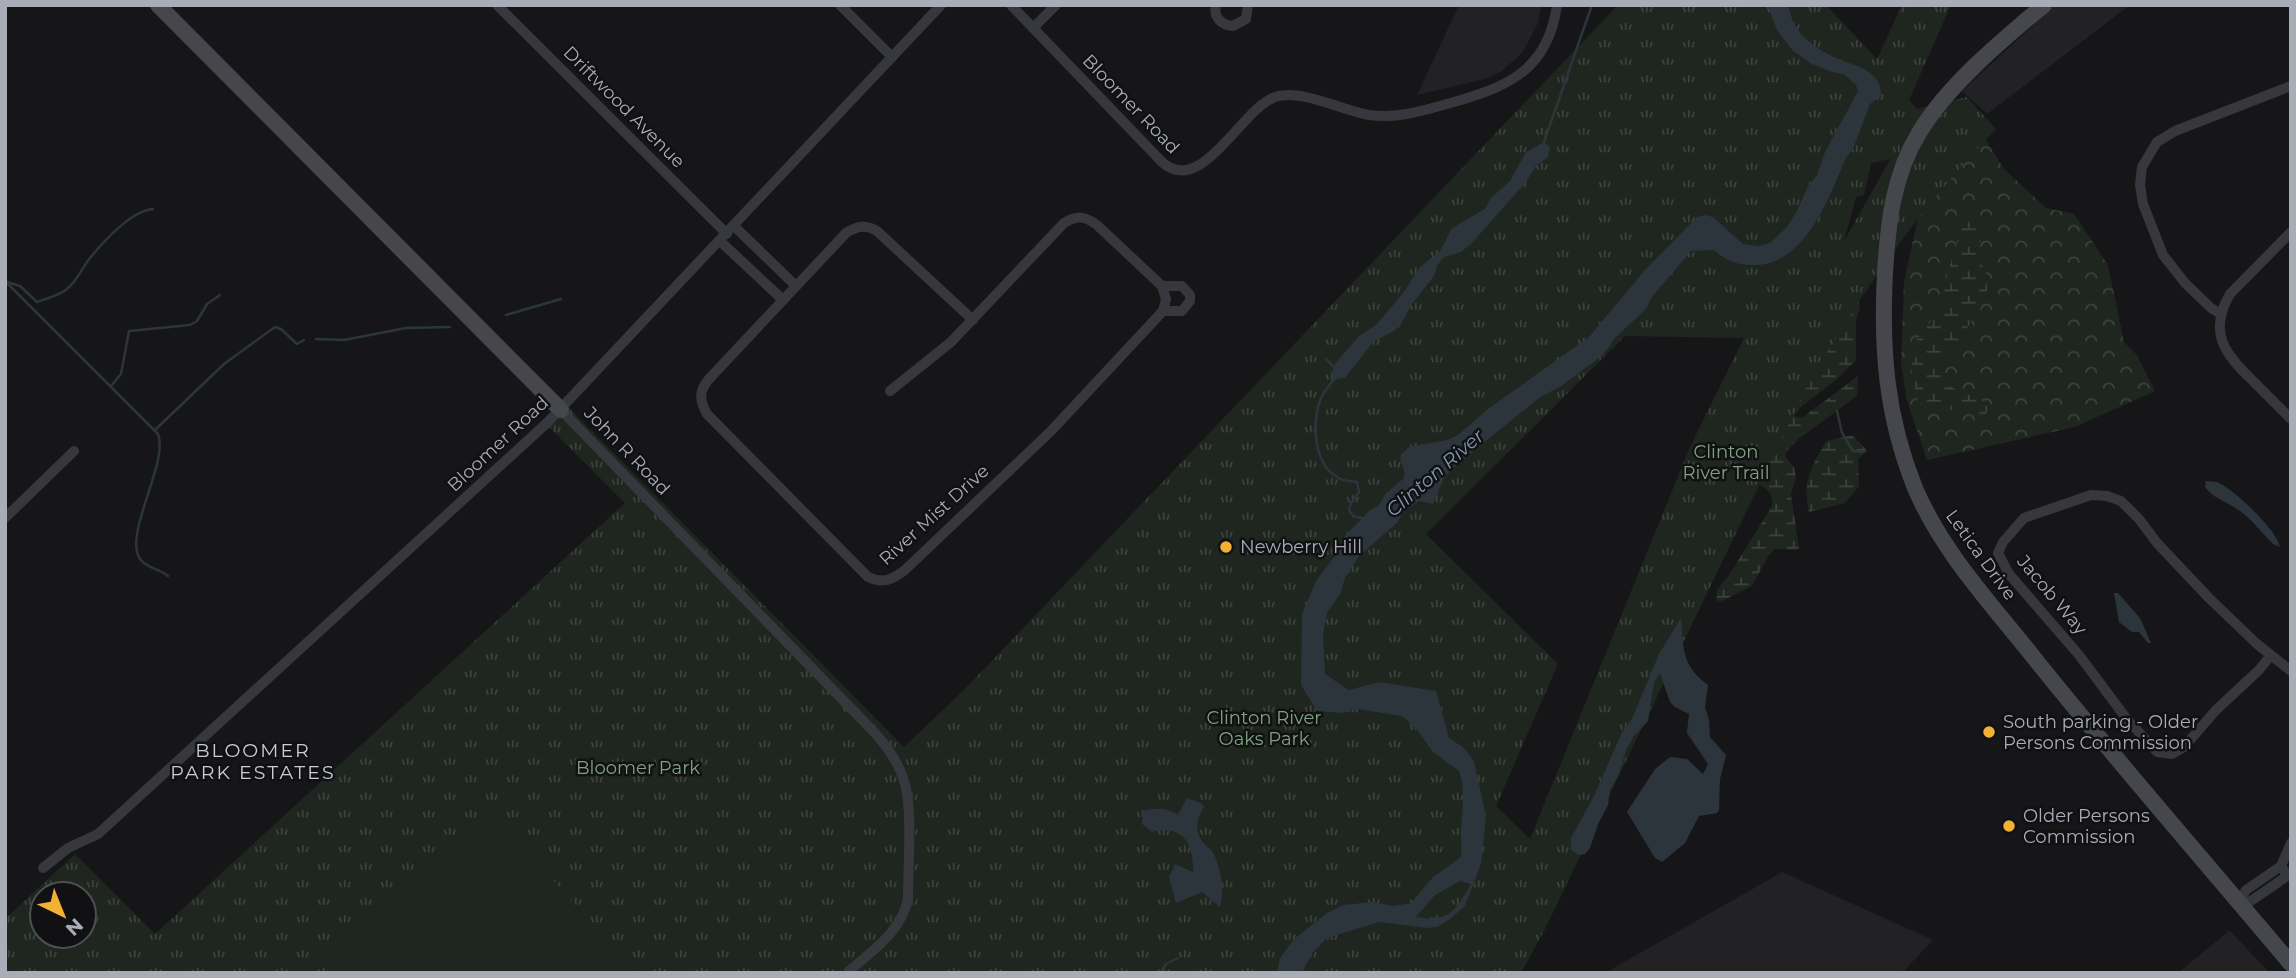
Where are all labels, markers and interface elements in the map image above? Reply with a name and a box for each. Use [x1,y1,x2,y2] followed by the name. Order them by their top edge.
[559,42,689,172] street label: Driftwood Avenue
[1078,50,1184,158] street label: Bloomer Road
[443,392,553,496] street label: Bloomer Road
[579,402,675,500] street label: John R Road
[1381,424,1489,522] water label: Clinton River
[1682,441,1770,484] park label: Clinton River Trail
[875,460,994,570] street label: River Mist Drive
[1941,506,2021,604] street label: Letica Drive
[1240,536,1362,558] place label: Newberry Hill
[1218,539,1234,555] marker: Newberry Hill
[2012,550,2092,639] street label: Jacob Way
[1206,707,1322,750] park label: Clinton River Oaks Park
[2003,711,2198,754] place label: South parking - Older Persons Commission
[1981,724,1997,740] marker: South parking - Older Persons Commission
[170,739,336,784] district label: BLOOMER PARK ESTATES
[576,757,700,779] park label: Bloomer Park
[2023,805,2150,848] place label: Older Persons Commission
[2001,818,2017,834] marker: Older Persons Commission
[28,880,98,950] north arrow
[61,913,88,941] text: N

